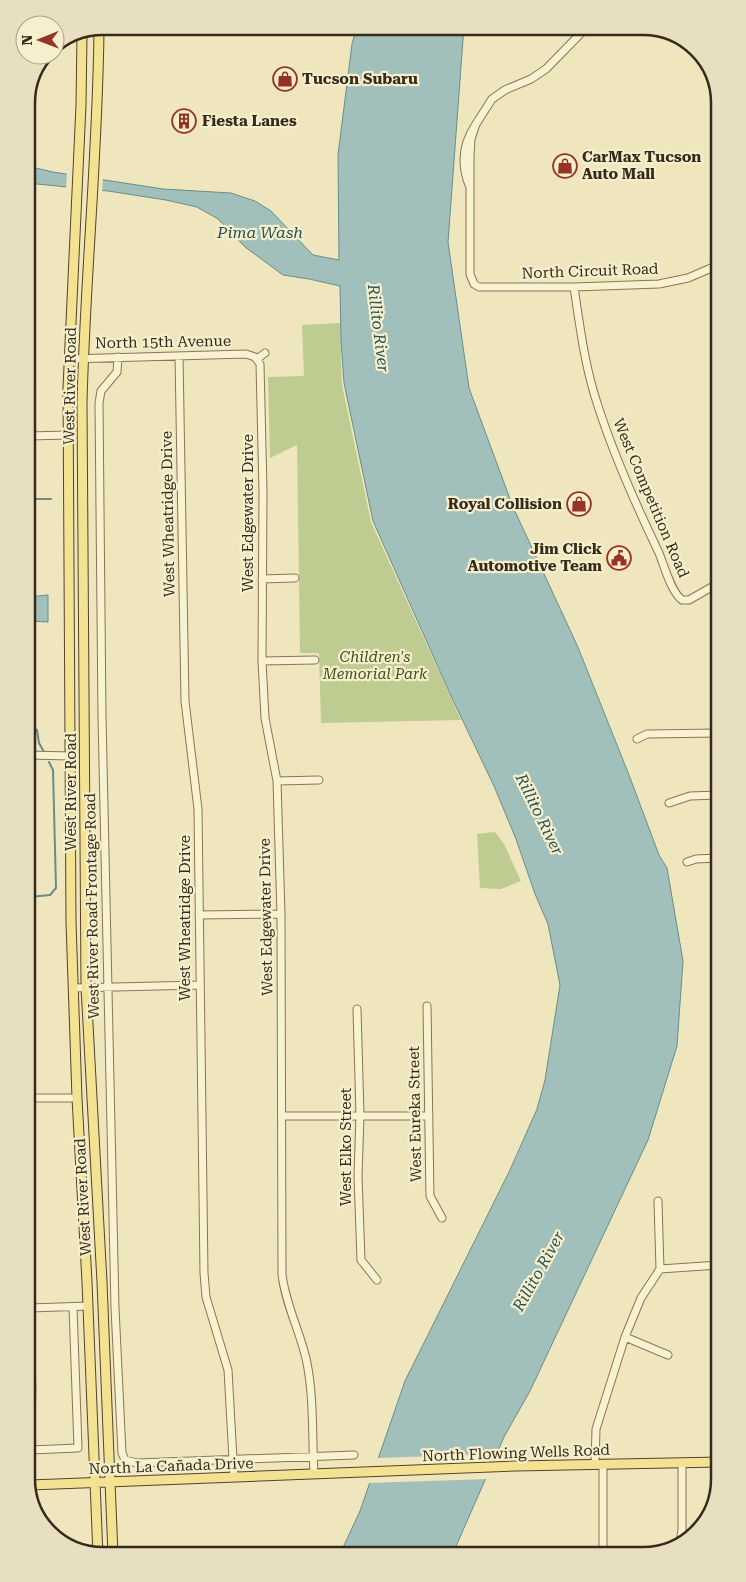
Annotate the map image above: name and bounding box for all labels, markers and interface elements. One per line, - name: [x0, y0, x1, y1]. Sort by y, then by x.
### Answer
- north arrow: [15, 15, 65, 65]
- text: N: [19, 34, 35, 46]
- shop icon: Tucson Subaru: [272, 66, 298, 92]
- place label: Tucson Subaru: [302, 70, 418, 88]
- building icon: Fiesta Lanes: [171, 108, 197, 134]
- place label: Fiesta Lanes: [202, 112, 297, 130]
- place label: CarMax Tucson Auto Mall: [582, 148, 701, 183]
- shop icon: CarMax Tucson Auto Mall: [552, 153, 578, 179]
- water label: Pima Wash: [216, 223, 303, 242]
- street label: North Circuit Road: [521, 260, 659, 282]
- water label: Rillito River: [364, 282, 393, 373]
- street label: West River Road: [60, 326, 80, 445]
- street label: North 15th Avenue: [95, 332, 231, 352]
- street label: West Competition Road: [609, 416, 693, 581]
- street label: West Wheatridge Drive: [158, 431, 178, 597]
- street label: West Edgewater Drive: [239, 434, 257, 592]
- shop icon: Royal Collision: [566, 491, 592, 517]
- place label: Royal Collision: [448, 495, 562, 513]
- place label: Jim Click Automotive Team: [468, 540, 603, 575]
- public building icon: Jim Click Automotive Team: [606, 545, 632, 571]
- park label: Children's Memorial Park: [322, 648, 428, 683]
- street label: West River Road: [62, 733, 80, 851]
- water label: Rillito River: [511, 769, 568, 858]
- street label: West River Road Frontage Road: [81, 792, 103, 1019]
- street label: West Wheatridge Drive: [176, 835, 194, 1001]
- street label: West Edgewater Drive: [256, 838, 276, 996]
- street label: West Eureka Street: [405, 1045, 425, 1182]
- street label: West Elko Street: [337, 1087, 355, 1206]
- street label: West River Road: [71, 1137, 95, 1256]
- water label: Rillito River: [508, 1228, 568, 1315]
- street label: North Flowing Wells Road: [422, 1441, 611, 1465]
- street label: North La Cañada Drive: [88, 1454, 254, 1478]

